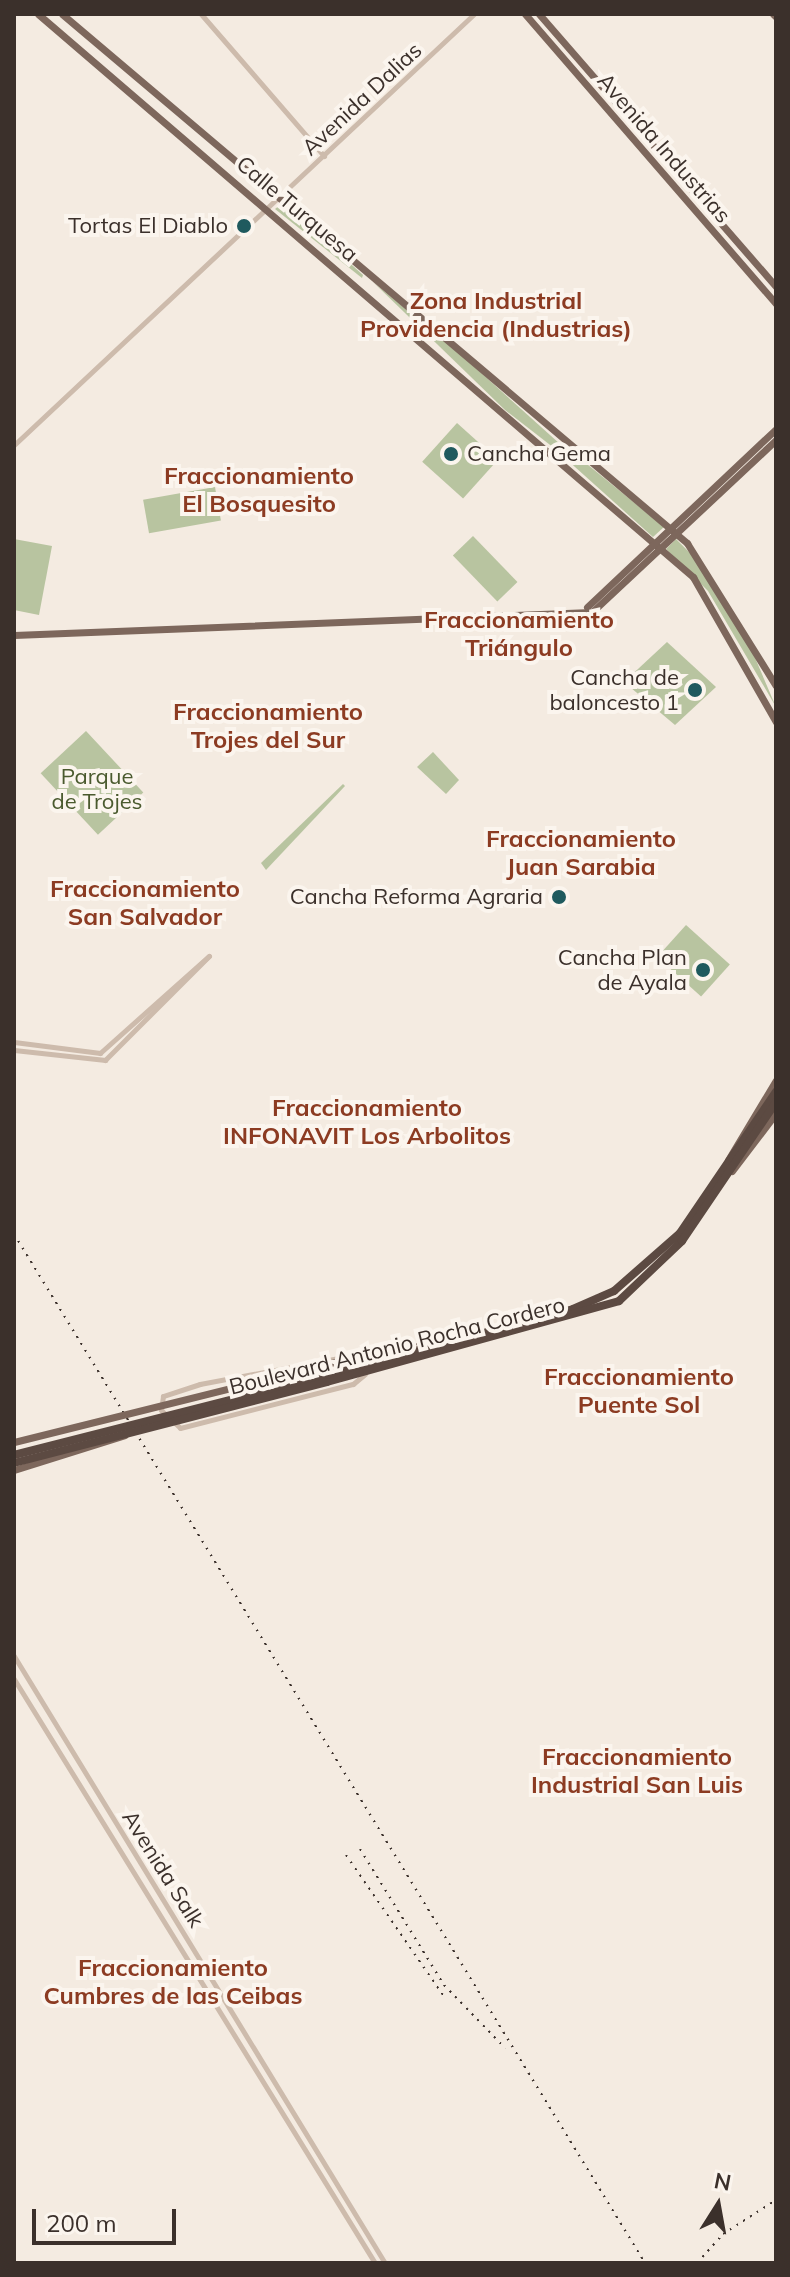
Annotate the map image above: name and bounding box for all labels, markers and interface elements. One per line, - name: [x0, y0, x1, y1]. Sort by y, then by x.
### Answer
- street label: Avenida Dalias: [297, 37, 427, 161]
- street label: Avenida Industrias: [592, 68, 736, 228]
- street label: Calle Turquesa: [231, 151, 363, 267]
- place label: Tortas El Diablo: [68, 213, 228, 239]
- marker: Tortas El Diablo: [235, 217, 253, 235]
- district label: Zona Industrial Providencia (Industrias): [360, 287, 632, 343]
- place label: Cancha Gema: [467, 441, 611, 467]
- marker: Cancha Gema: [442, 445, 460, 463]
- district label: Fraccionamiento El Bosquesito: [164, 462, 354, 518]
- district label: Fraccionamiento Triángulo: [424, 606, 614, 662]
- place label: Cancha de baloncesto 1: [549, 664, 679, 716]
- marker: Cancha de baloncesto 1: [686, 681, 704, 699]
- district label: Fraccionamiento Trojes del Sur: [173, 698, 363, 754]
- park label: Parque de Trojes: [51, 763, 143, 814]
- district label: Fraccionamiento Juan Sarabia: [486, 825, 676, 881]
- district label: Fraccionamiento San Salvador: [50, 875, 240, 931]
- place label: Cancha Reforma Agraria: [290, 884, 543, 910]
- marker: Cancha Reforma Agraria: [550, 888, 568, 906]
- place label: Cancha Plan de Ayala: [558, 944, 687, 996]
- marker: Cancha Plan de Ayala: [694, 961, 712, 979]
- district label: Fraccionamiento INFONAVIT Los Arbolitos: [223, 1094, 511, 1150]
- street label: Boulevard Antonio Rocha Cordero: [226, 1291, 568, 1401]
- district label: Fraccionamiento Puente Sol: [544, 1363, 734, 1419]
- district label: Fraccionamiento Industrial San Luis: [531, 1743, 743, 1799]
- street label: Avenida Salk: [117, 1806, 209, 1932]
- district label: Fraccionamiento Cumbres de las Ceibas: [43, 1954, 303, 2010]
- north arrow: [678, 2165, 758, 2245]
- text: N: [712, 2166, 733, 2197]
- scale bar: [36, 2193, 180, 2243]
- text: 200 m: [46, 2208, 117, 2238]

